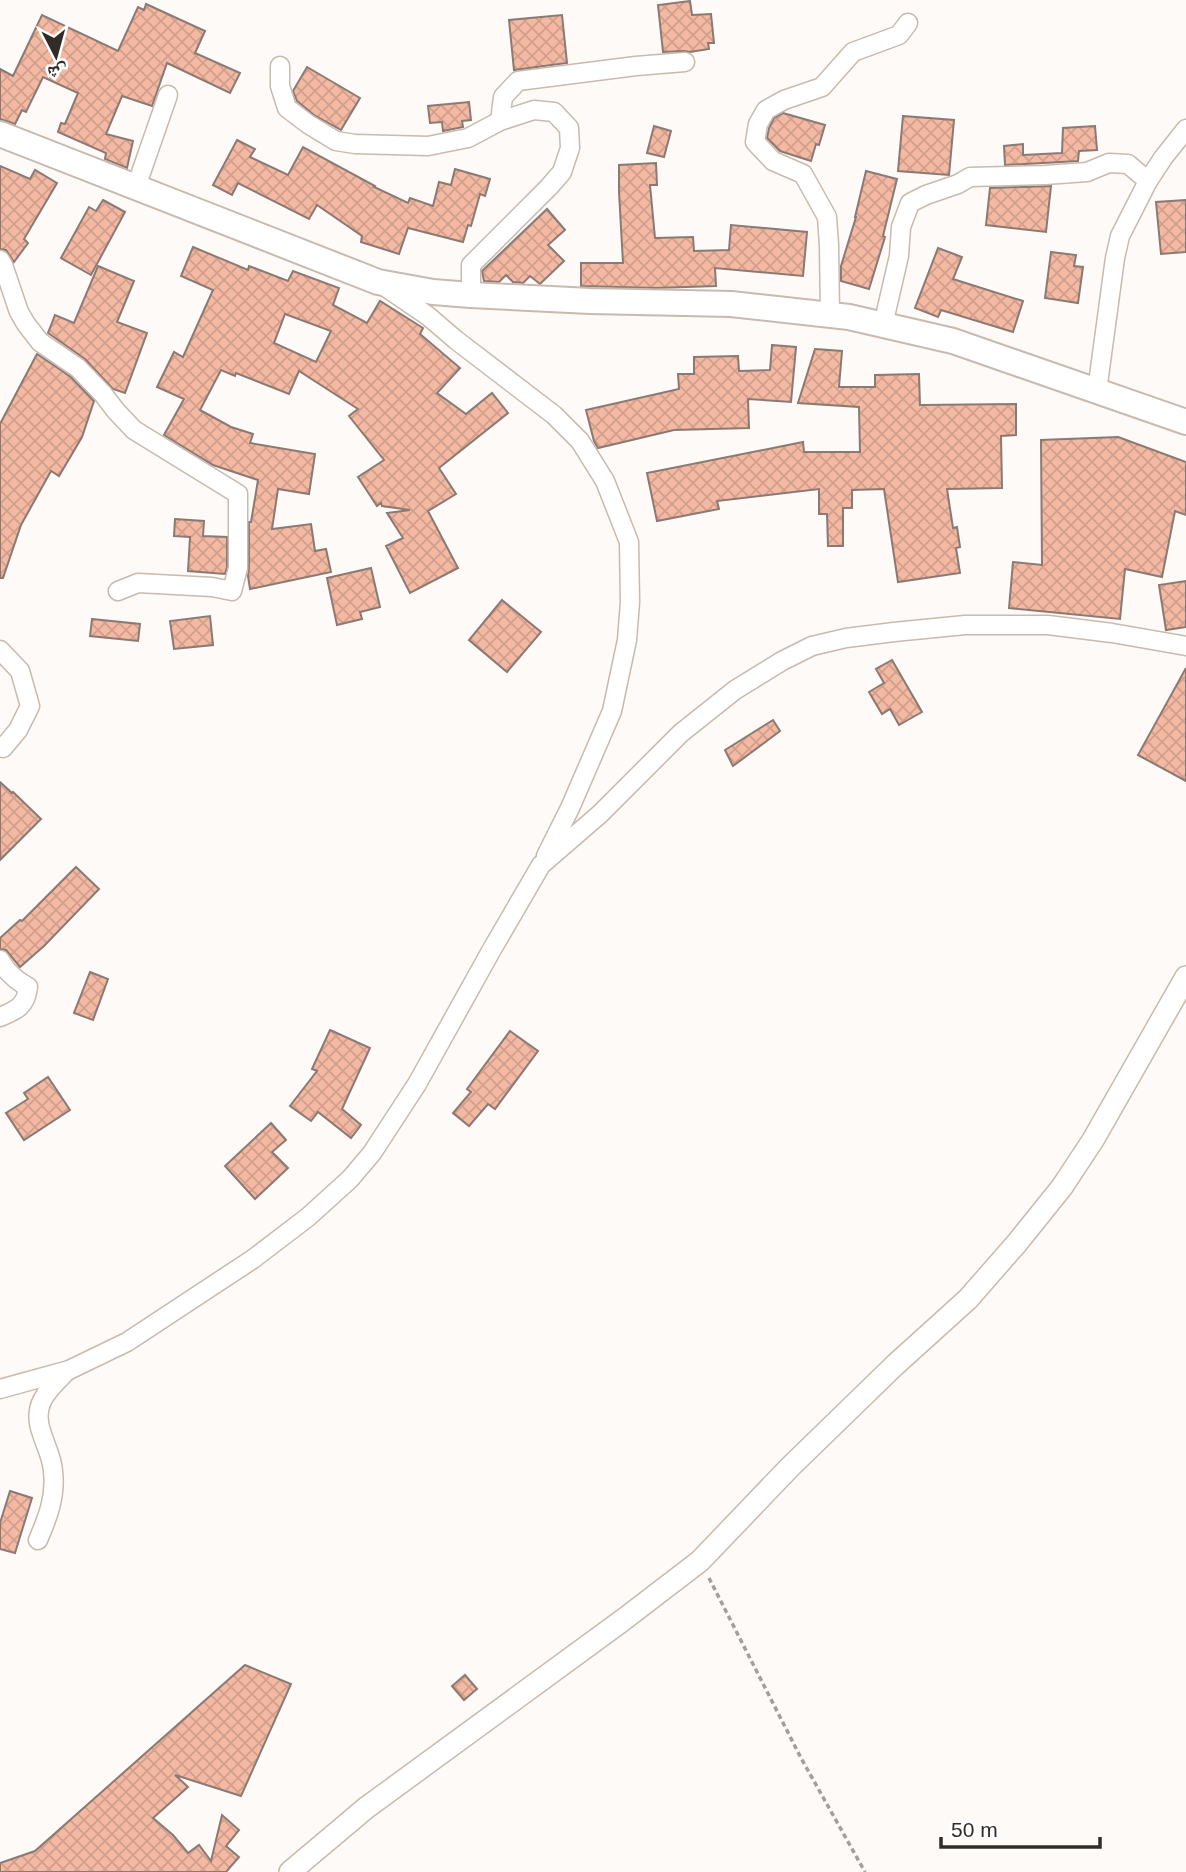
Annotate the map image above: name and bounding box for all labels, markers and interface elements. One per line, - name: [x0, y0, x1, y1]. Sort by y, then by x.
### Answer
- north arrow: [21, 21, 91, 91]
- text: ش: [46, 60, 69, 84]
- scale bar: [941, 1806, 1100, 1850]
- text: 50 m: [951, 1818, 998, 1841]

